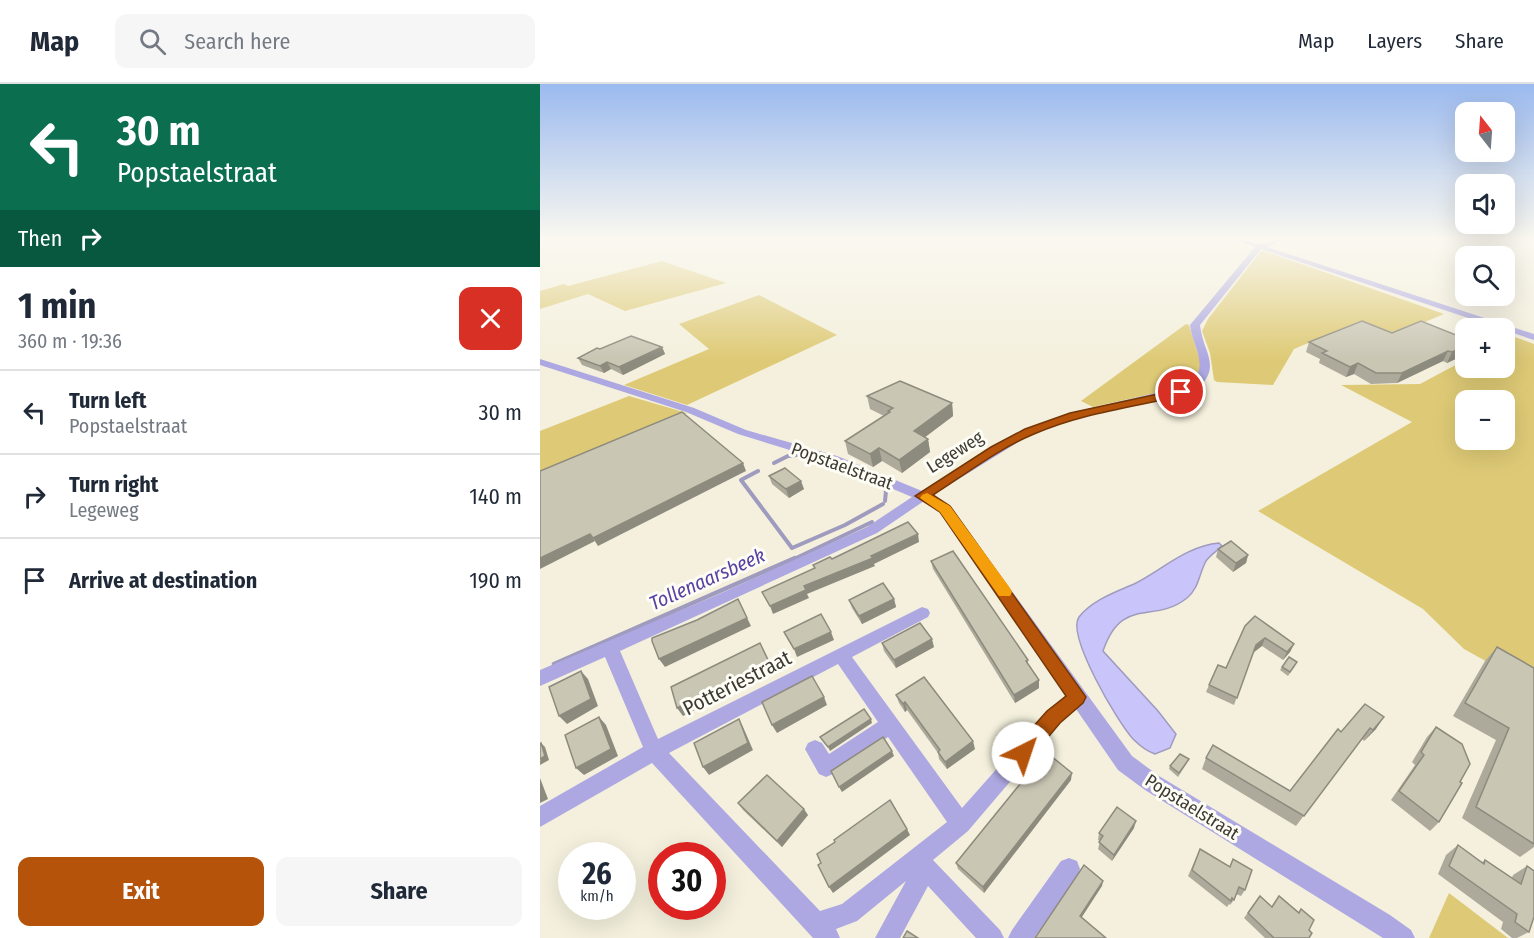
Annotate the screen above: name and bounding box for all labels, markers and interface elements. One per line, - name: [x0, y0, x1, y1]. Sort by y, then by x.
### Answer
- search box: [115, 14, 535, 68]
- text: Map: [30, 25, 79, 58]
- icon: search: [136, 25, 169, 58]
- text: Search here: [184, 28, 290, 55]
- text: Map: [1298, 28, 1334, 54]
- text: Layers: [1367, 28, 1422, 54]
- text: Share: [1455, 28, 1504, 54]
- north arrow: [1455, 102, 1515, 162]
- map controls: [1455, 102, 1515, 450]
- text: 30 m: [117, 106, 201, 156]
- icon: left: [18, 108, 96, 186]
- text: Popstaelstraat: [117, 157, 277, 189]
- button: sound: [1455, 174, 1515, 234]
- icon: right: [74, 222, 107, 255]
- text: Then: [18, 225, 62, 252]
- button: search: [1455, 246, 1515, 306]
- text: 1 min: [18, 284, 96, 328]
- button: close: [459, 287, 522, 350]
- button: +: [1455, 318, 1515, 378]
- text: 360 m · 19:36: [18, 329, 122, 353]
- pin: [1155, 366, 1206, 417]
- icon: arrive: [1164, 375, 1197, 408]
- text: Turn left: [69, 387, 147, 414]
- button: −: [1455, 390, 1515, 450]
- icon: left: [18, 396, 51, 429]
- text: 30 m: [479, 399, 522, 426]
- text: Popstaelstraat: [69, 414, 187, 438]
- street label: Legeweg: [923, 426, 988, 478]
- street label: Popstaelstraat: [788, 437, 896, 495]
- text: Turn right: [69, 471, 158, 498]
- icon: right: [18, 480, 51, 513]
- text: 140 m: [469, 483, 522, 510]
- text: Legeweg: [69, 498, 139, 522]
- water label: Tollenaarsbeek: [645, 543, 769, 615]
- icon: arrive: [18, 564, 51, 597]
- text: Arrive at destination: [69, 567, 257, 594]
- text: 190 m: [469, 567, 522, 594]
- street label: Potteriestraat: [679, 645, 796, 721]
- position arrow: [991, 721, 1055, 785]
- street label: Popstaelstraat: [1141, 769, 1243, 845]
- speed limit sign: 30: [648, 842, 726, 920]
- text: 26: [582, 856, 612, 892]
- button: Exit: [18, 857, 264, 926]
- button: Share: [276, 857, 522, 926]
- text: km/h: [580, 887, 614, 905]

